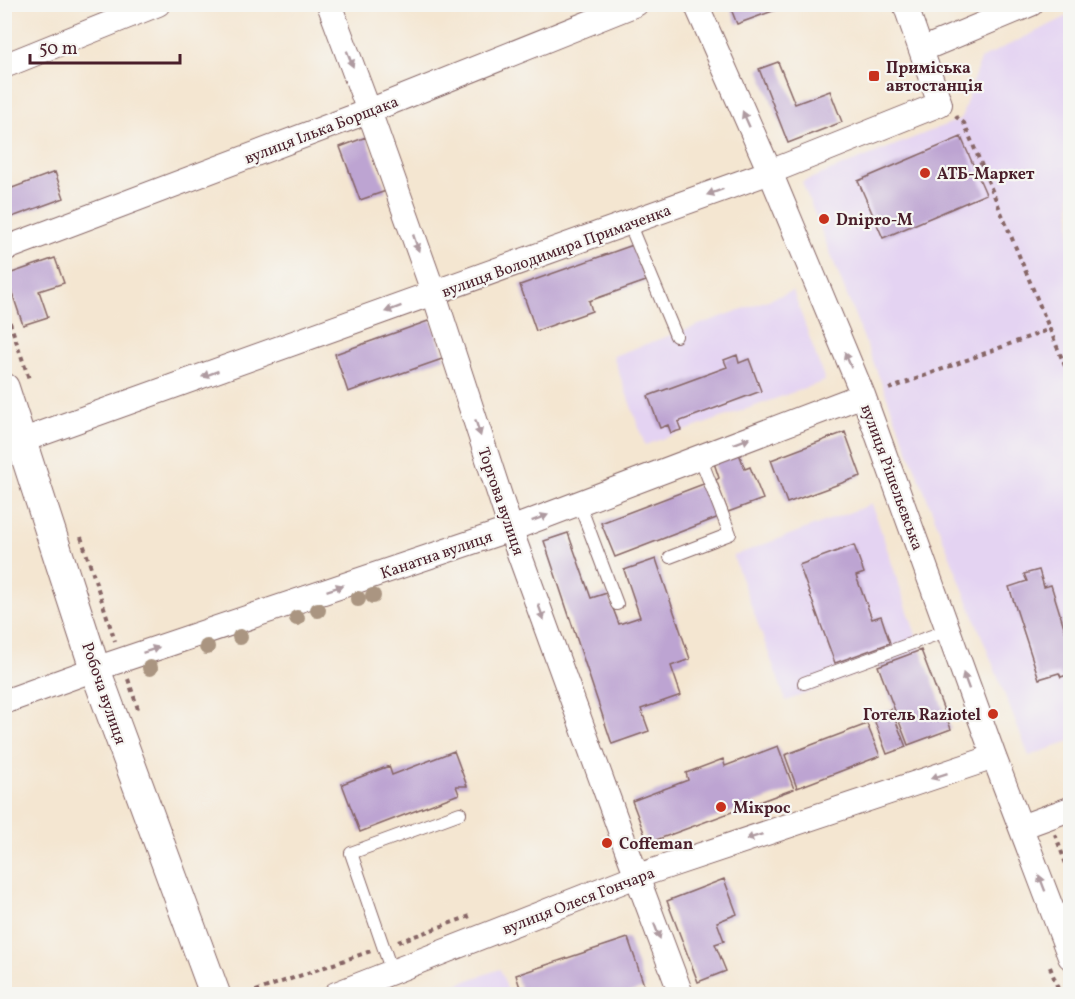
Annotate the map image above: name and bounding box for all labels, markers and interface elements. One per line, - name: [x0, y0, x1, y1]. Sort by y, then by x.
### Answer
- scale bar: [30, 27, 180, 65]
- text: 50 m: [39, 37, 78, 62]
- one-way arrow: [346, 50, 355, 68]
- place label: Приміська автостанцiя: [886, 58, 983, 98]
- marker: Приміська автостанцiя: [867, 69, 881, 83]
- street label: вулиця Ілька Борщака: [242, 91, 402, 170]
- one-way arrow: [741, 109, 751, 127]
- place label: АТБ-Маркет: [937, 164, 1035, 186]
- marker: АТБ-Маркет: [918, 166, 932, 180]
- one-way arrow: [706, 188, 724, 197]
- street label: вулиця Володимира Примаченка: [439, 200, 674, 304]
- place label: Dnipro-M: [836, 210, 913, 232]
- marker: Dnipro-M: [817, 212, 831, 226]
- one-way arrow: [411, 234, 421, 252]
- one-way arrow: [384, 304, 402, 314]
- one-way arrow: [843, 351, 852, 369]
- one-way arrow: [201, 370, 219, 380]
- street label: вулиця Рішельєвська: [854, 402, 928, 554]
- one-way arrow: [473, 419, 483, 437]
- one-way arrow: [733, 436, 751, 445]
- street label: Торгова вулиця: [471, 445, 529, 559]
- one-way arrow: [531, 512, 549, 522]
- street label: Канатна вулиця: [378, 526, 496, 585]
- one-way arrow: [327, 583, 345, 592]
- one-way arrow: [536, 603, 546, 621]
- street label: Робоча вулиця: [75, 640, 131, 748]
- one-way arrow: [142, 645, 160, 655]
- one-way arrow: [961, 672, 971, 690]
- place label: Готель Raziotel: [863, 705, 982, 727]
- marker: Готель Raziotel: [986, 707, 1000, 721]
- one-way arrow: [930, 771, 948, 781]
- place label: Мікрос: [733, 798, 791, 820]
- marker: Мікрос: [714, 800, 728, 814]
- one-way arrow: [744, 833, 762, 842]
- place label: Coffeman: [619, 834, 694, 856]
- marker: Coffeman: [600, 836, 614, 850]
- street label: вулиця Олеся Гончара: [499, 863, 658, 941]
- one-way arrow: [1037, 874, 1046, 892]
- one-way arrow: [653, 922, 662, 940]

